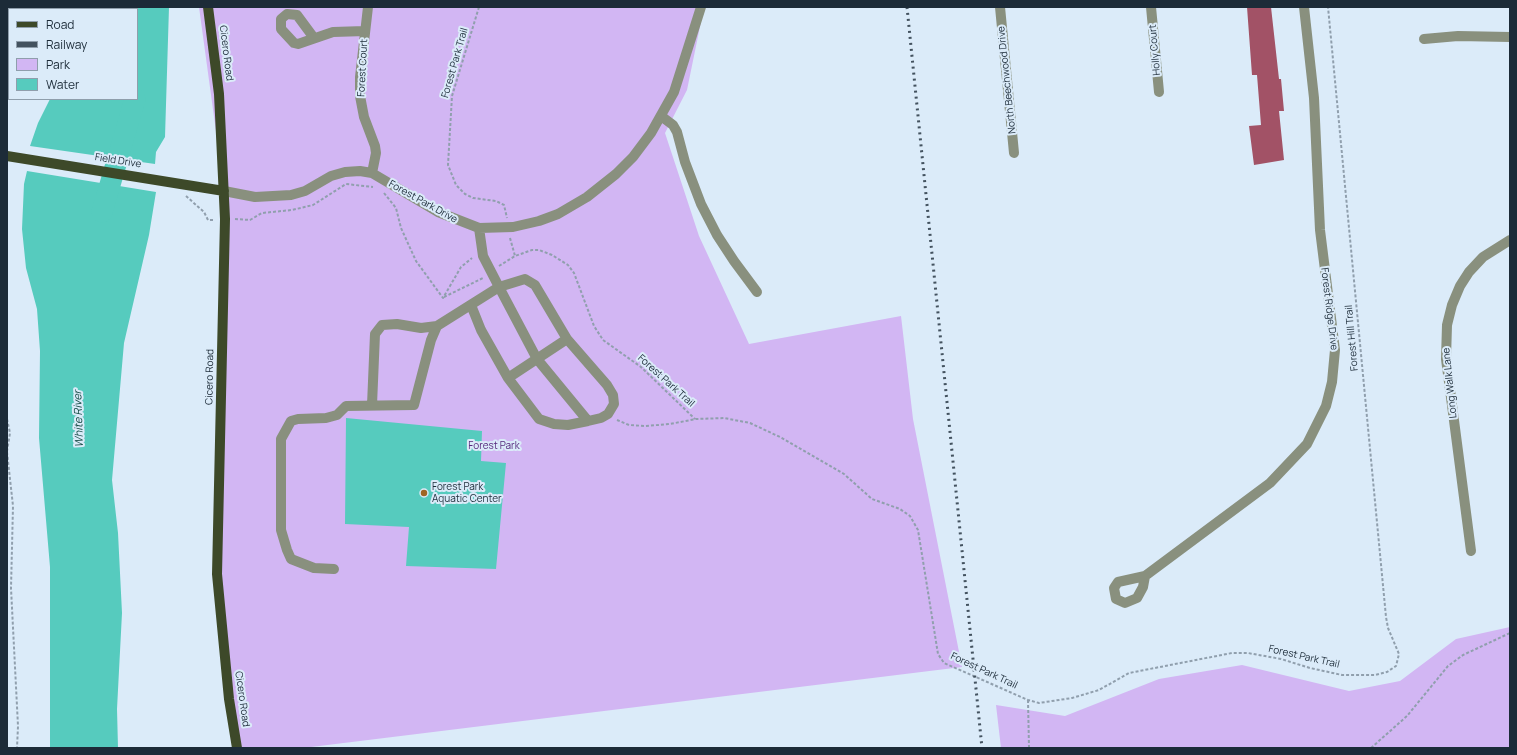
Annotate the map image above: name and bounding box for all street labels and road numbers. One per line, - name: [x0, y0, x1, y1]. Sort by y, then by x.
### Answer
- street label: Holly Court: [1147, 24, 1163, 76]
- street label: Cicero Road: [217, 25, 235, 81]
- street label: North Beechwood Drive: [995, 26, 1019, 134]
- street label: Forest Park Trail: [439, 27, 471, 99]
- street label: Forest Court: [355, 39, 371, 97]
- street label: Field Drive: [94, 151, 142, 171]
- street label: Forest Park Drive: [387, 178, 459, 226]
- street label: Forest Ridge Drive: [1318, 267, 1340, 351]
- street label: Forest Hill Trail: [1343, 304, 1361, 372]
- street label: Long Walk Lane: [1440, 347, 1460, 419]
- street label: Cicero Road: [204, 349, 216, 405]
- street label: Forest Park Trail: [635, 352, 697, 410]
- street label: Forest Park Trail: [1267, 643, 1341, 671]
- street label: Forest Park Trail: [949, 650, 1019, 692]
- street label: Cicero Road: [232, 671, 252, 727]

